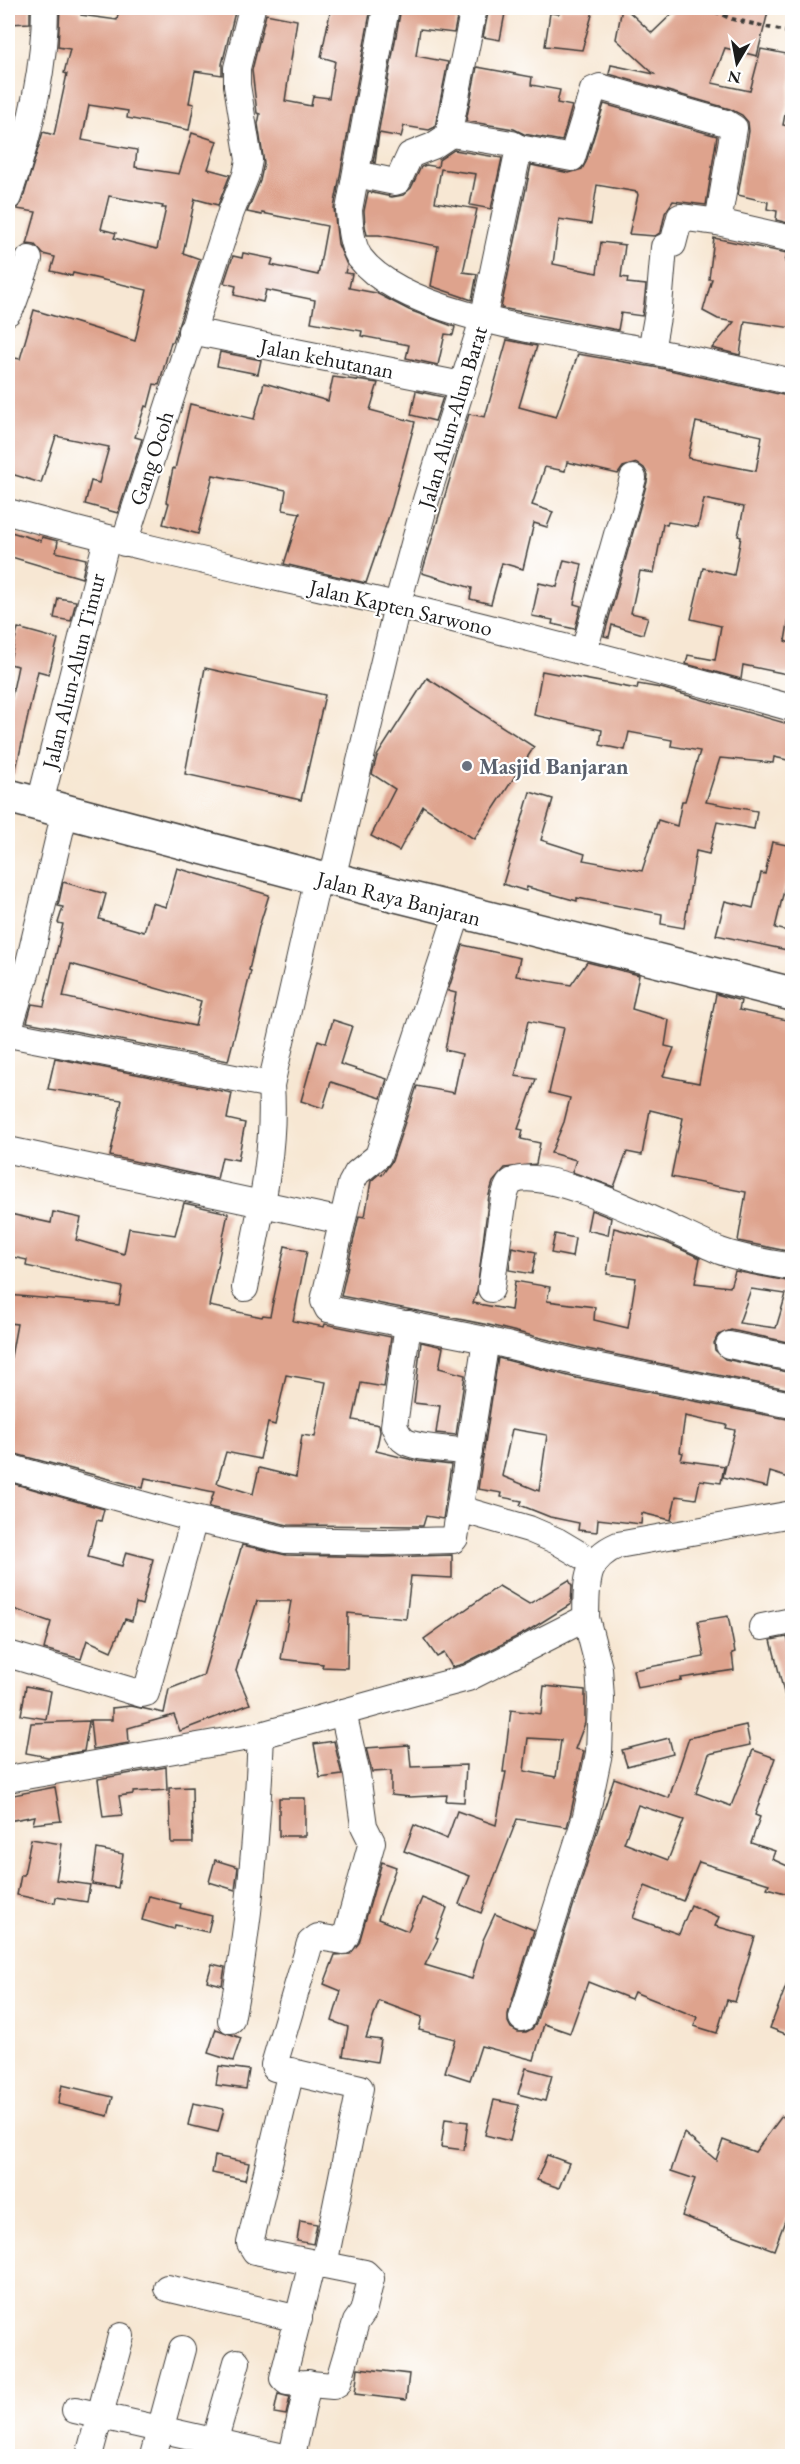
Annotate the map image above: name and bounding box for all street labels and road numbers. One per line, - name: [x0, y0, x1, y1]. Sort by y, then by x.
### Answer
- street label: Jalan Alun-Alun Barat: [410, 322, 494, 514]
- street label: Jalan kehutanan: [255, 331, 397, 386]
- street label: Gang Ocoh: [123, 407, 180, 509]
- street label: Jalan Alun-Alun Timur: [35, 570, 112, 774]
- street label: Jalan Kapten Sarwono: [304, 572, 495, 643]
- street label: Jalan Raya Banjaran: [312, 864, 484, 933]

